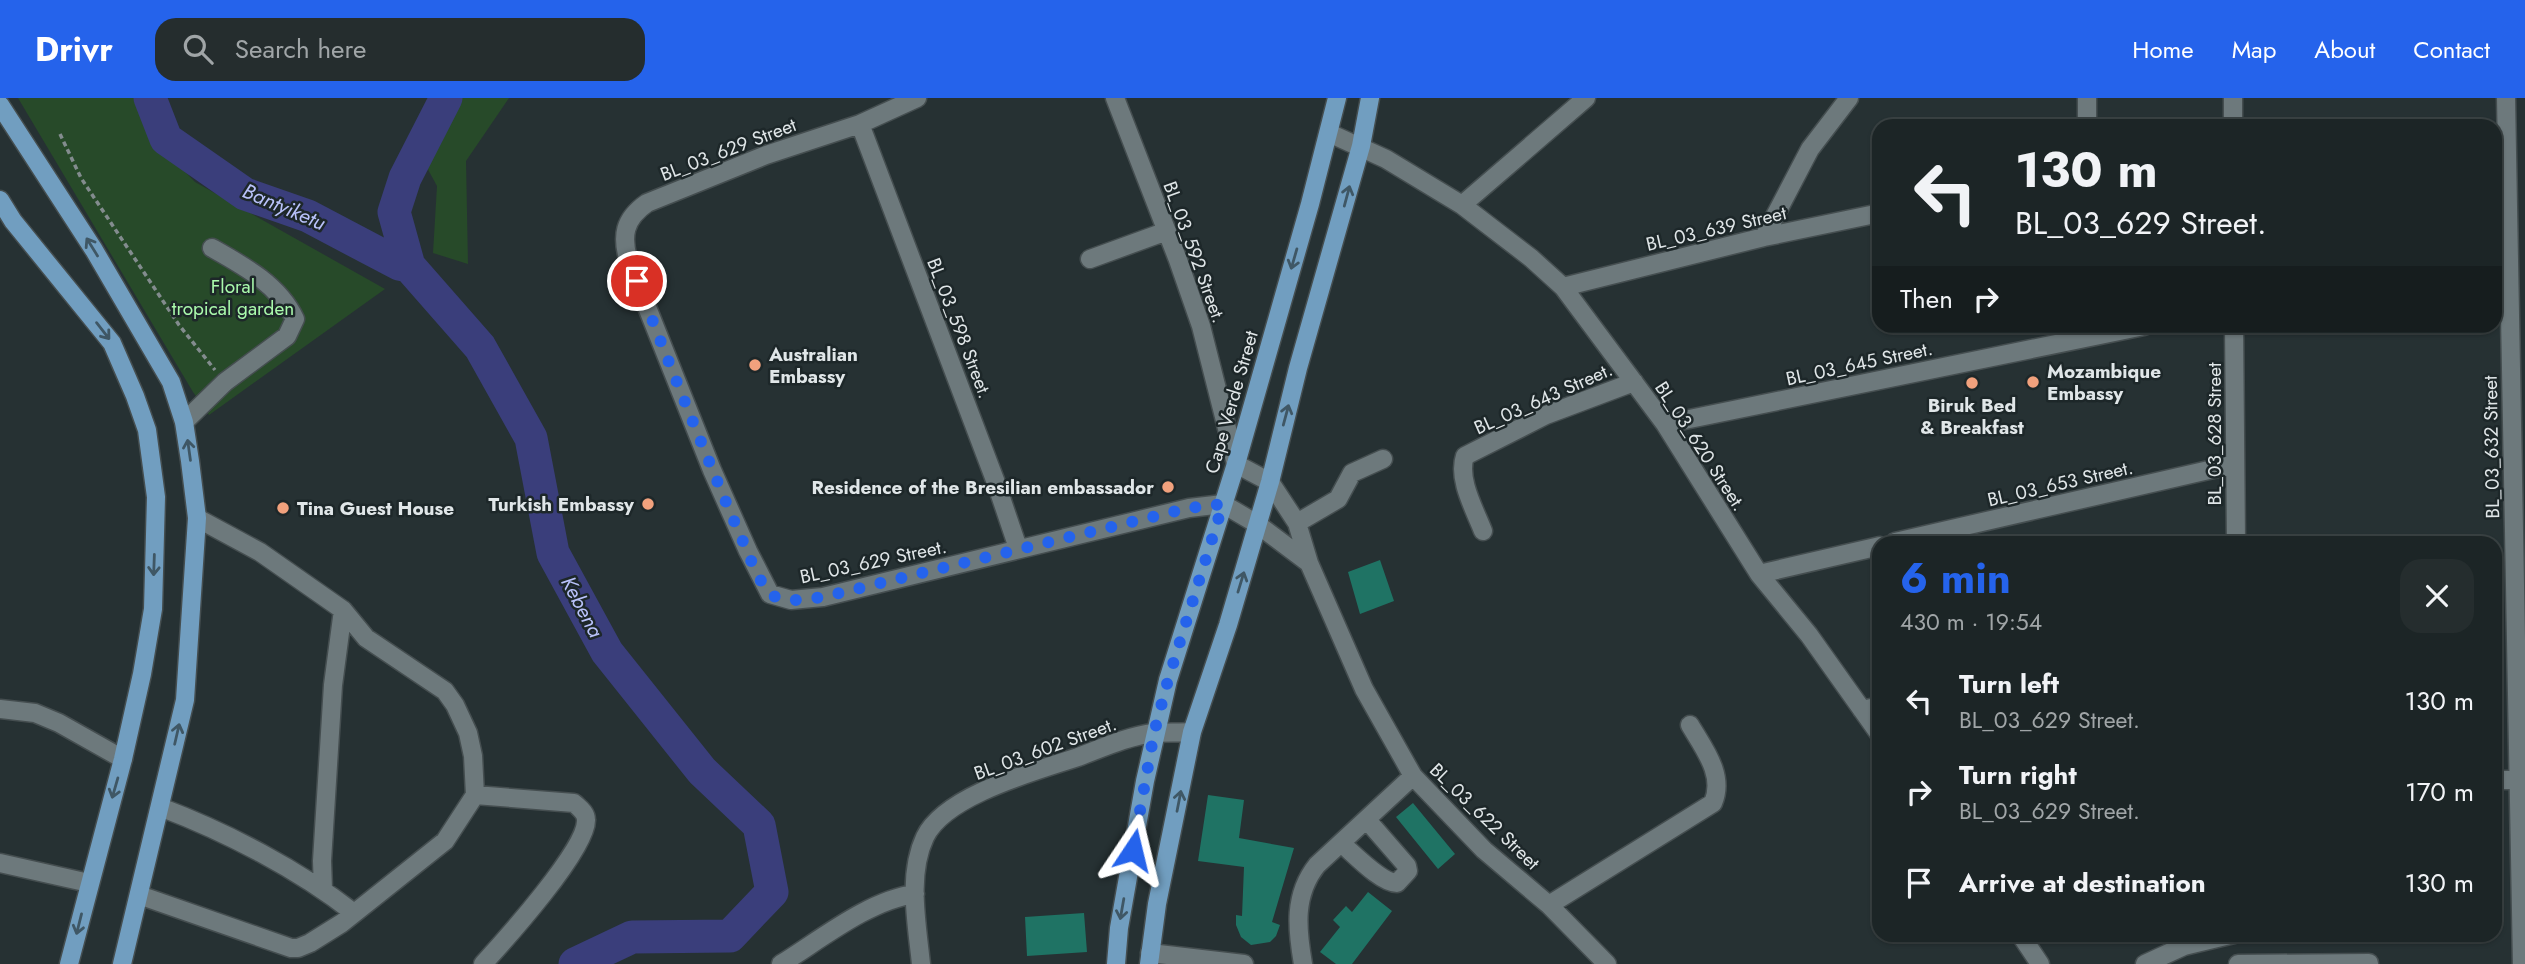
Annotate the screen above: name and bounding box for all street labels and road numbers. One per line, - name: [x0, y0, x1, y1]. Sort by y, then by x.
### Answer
- street label: BL_03_629 Street: [656, 111, 800, 188]
- street label: BL_03_592 Street.: [1156, 177, 1233, 327]
- street label: BL_03_639 Street: [1643, 199, 1789, 258]
- street label: BL_03_598 Street.: [920, 254, 999, 402]
- street label: Cape Verde Street: [1198, 327, 1265, 477]
- street label: BL_03_645 Street.: [1783, 335, 1935, 392]
- street label: BL_03_643 Street.: [1470, 356, 1617, 441]
- street label: BL_03_628 Street: [2201, 362, 2228, 506]
- street label: BL_03_632 Street: [2477, 375, 2506, 519]
- street label: BL_03_620 Street.: [1648, 376, 1753, 516]
- street label: BL_03_653 Street.: [1985, 454, 2136, 513]
- street label: BL_03_629 Street.: [797, 533, 949, 590]
- street label: BL_03_602 Street.: [970, 710, 1120, 787]
- street label: BL_03_622 Street: [1424, 757, 1546, 876]

